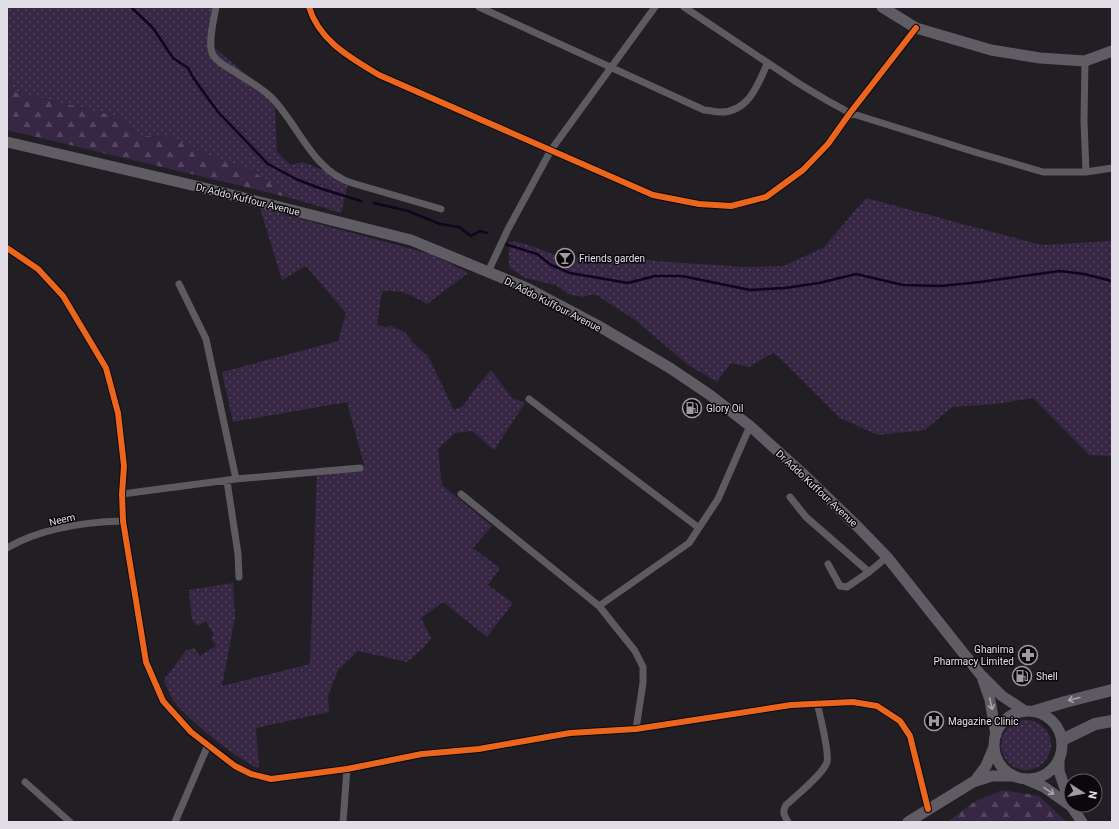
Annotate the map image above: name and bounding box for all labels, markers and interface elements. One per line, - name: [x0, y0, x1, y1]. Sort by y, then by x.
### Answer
- street label: Dr Addo Kuffour Avenue: [195, 181, 301, 218]
- bar icon: Friends garden: [554, 247, 576, 269]
- place label: Friends garden: [579, 253, 645, 264]
- street label: Dr Addo Kuffour Avenue: [503, 275, 603, 334]
- fuel station icon: Glory Oil: [681, 397, 703, 419]
- place label: Glory Oil: [706, 403, 743, 414]
- street label: Dr Addo Kuffour Avenue: [774, 448, 859, 529]
- street label: Neem: [48, 511, 76, 528]
- place label: Ghanima Pharmacy Limited: [933, 644, 1014, 667]
- pharmacy icon: Ghanima Pharmacy Limited: [1017, 644, 1039, 666]
- fuel station icon: Shell: [1011, 665, 1033, 687]
- place label: Shell: [1036, 671, 1058, 682]
- one-way arrow: [1068, 696, 1081, 704]
- one-way arrow: [987, 697, 995, 710]
- hospital icon: Magazine Clinic: [923, 710, 945, 732]
- place label: Magazine Clinic: [948, 716, 1018, 727]
- north arrow: [1063, 773, 1103, 813]
- one-way arrow: [1043, 787, 1054, 795]
- text: N: [1085, 790, 1099, 800]

